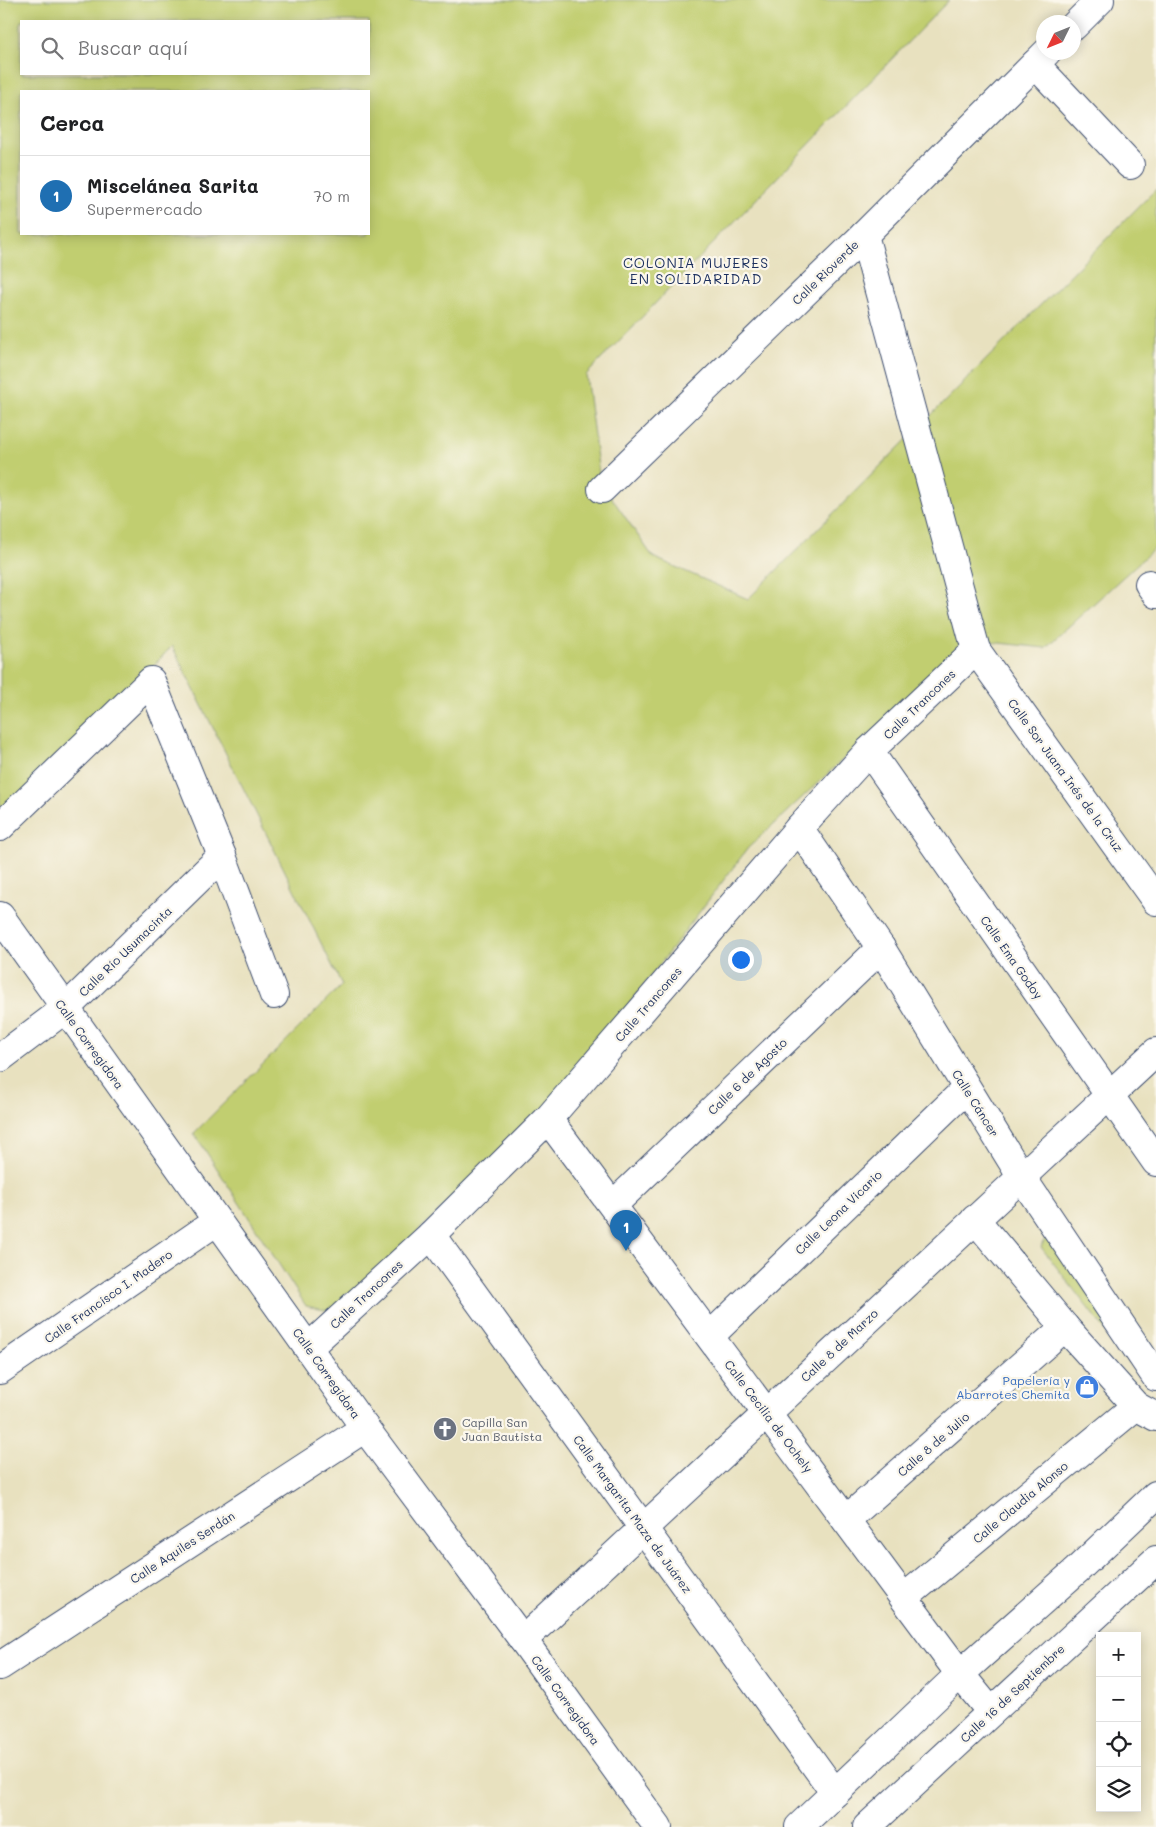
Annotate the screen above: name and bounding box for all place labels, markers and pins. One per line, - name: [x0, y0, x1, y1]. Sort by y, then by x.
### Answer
- pin: 1: [610, 1210, 642, 1251]
- place label: Papelería y Abarrotes Chemita: [956, 1372, 1070, 1402]
- shop icon: Papelería y Abarrotes Chemita: [1074, 1374, 1100, 1400]
- place label: Capilla San Juan Bautista: [462, 1414, 542, 1444]
- church icon: Capilla San Juan Bautista: [432, 1416, 458, 1442]

